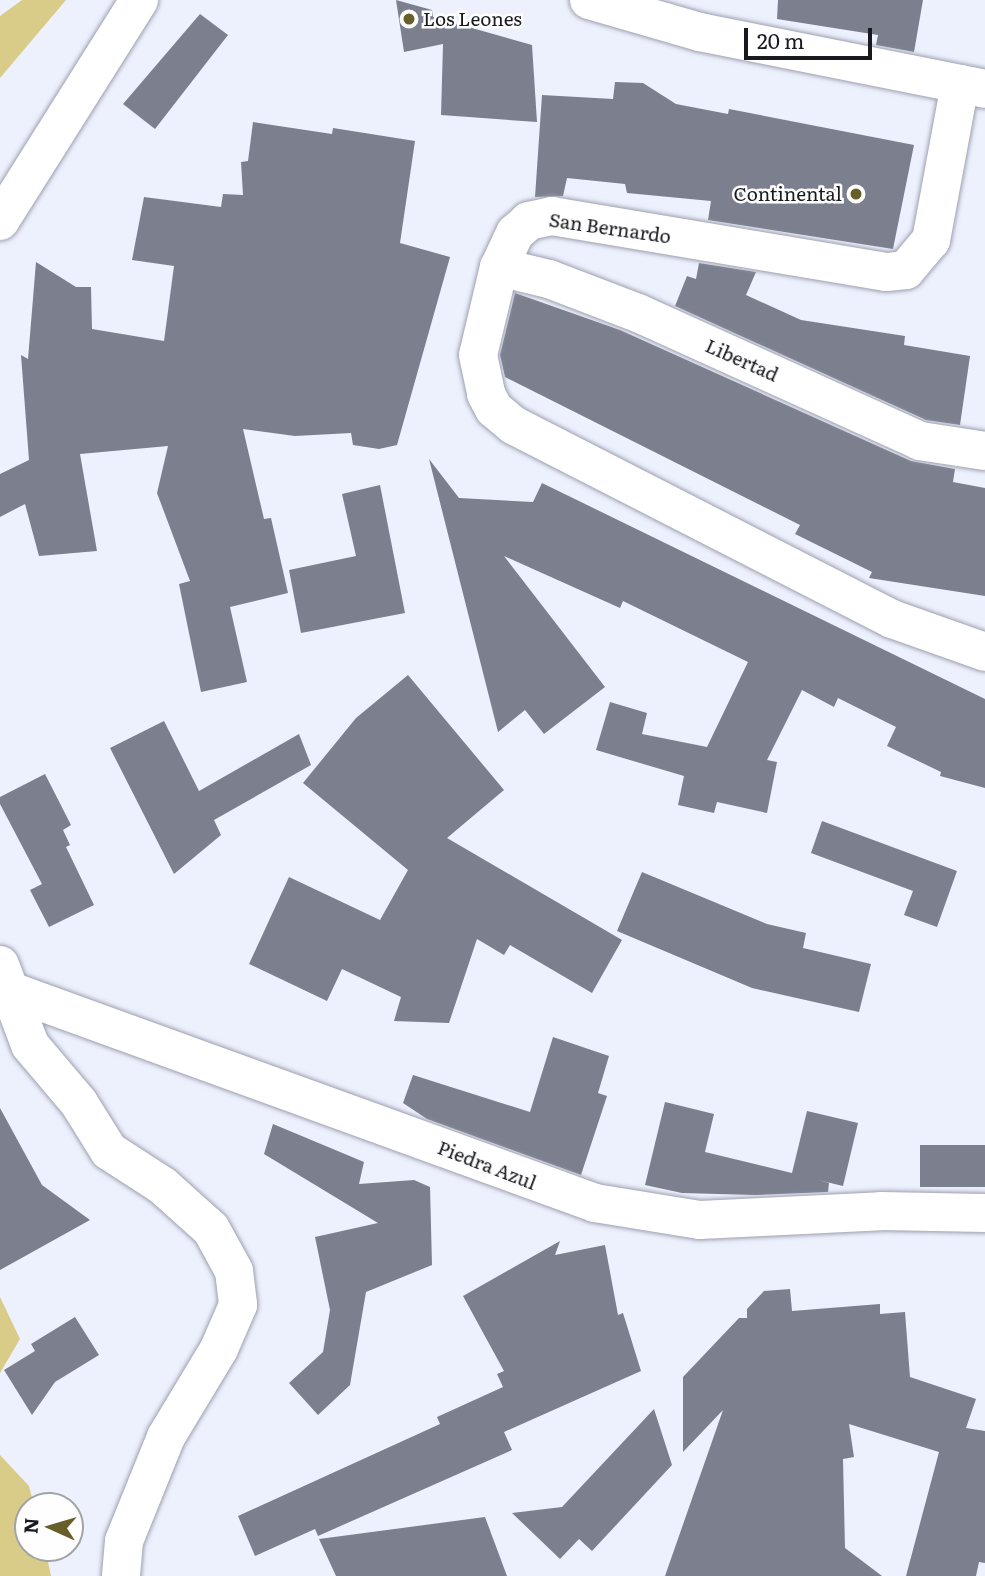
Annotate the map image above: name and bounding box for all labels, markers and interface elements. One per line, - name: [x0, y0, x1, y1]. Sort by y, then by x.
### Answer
- place label: Los Leones: [423, 8, 522, 30]
- marker: Los Leones: [401, 11, 417, 27]
- scale bar: [747, 14, 875, 58]
- text: 20 m: [757, 24, 804, 55]
- place label: Continental: [734, 183, 842, 205]
- marker: Continental: [848, 186, 864, 202]
- street label: San Bernardo: [548, 208, 672, 248]
- street label: Libertad: [702, 334, 782, 386]
- street label: Piedra Azul: [434, 1136, 540, 1194]
- north arrow: [14, 1492, 84, 1562]
- text: N: [16, 1517, 45, 1535]

